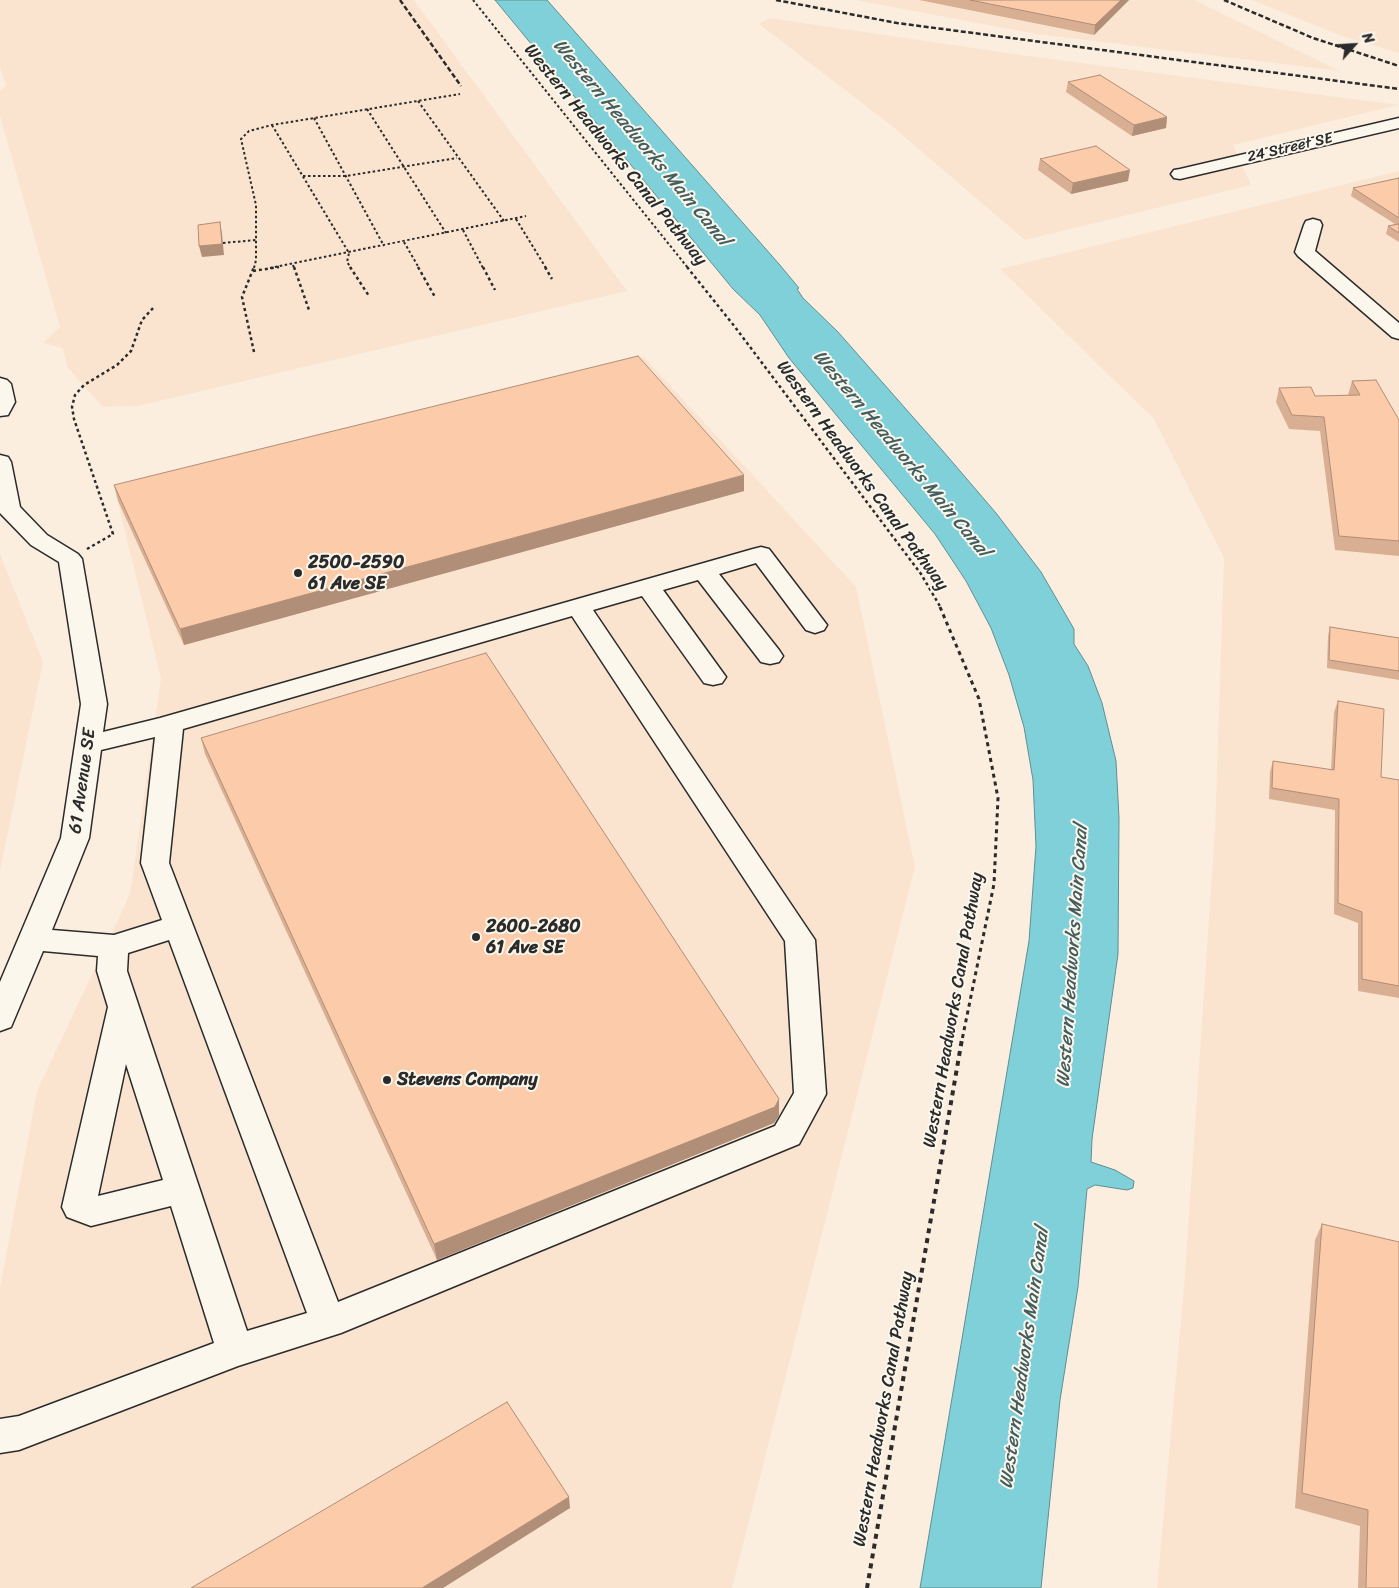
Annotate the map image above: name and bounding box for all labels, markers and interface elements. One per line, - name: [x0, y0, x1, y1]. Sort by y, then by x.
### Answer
- north arrow: [1329, 20, 1379, 70]
- text: N: [1355, 28, 1381, 48]
- water label: Western Headworks Main Canal: [548, 35, 734, 251]
- street label: Western Headworks Canal Pathway: [519, 40, 711, 270]
- street label: 24 Street SE: [1246, 129, 1334, 167]
- water label: Western Headworks Main Canal: [808, 346, 994, 562]
- street label: Western Headworks Canal Pathway: [771, 357, 953, 595]
- place label: 2500-2590 61 Ave SE: [308, 552, 404, 594]
- marker: 2500-2590 61 Ave SE: [292, 567, 304, 579]
- street label: 61 Avenue SE: [65, 727, 101, 835]
- water label: Western Headworks Main Canal: [1052, 824, 1094, 1088]
- street label: Western Headworks Canal Pathway: [919, 871, 989, 1149]
- place label: 2600-2680 61 Ave SE: [486, 916, 581, 959]
- marker: 2600-2680 61 Ave SE: [470, 931, 482, 943]
- place label: Stevens Company: [397, 1069, 538, 1091]
- marker: Stevens Company: [381, 1074, 393, 1086]
- water label: Western Headworks Main Canal: [995, 1226, 1055, 1490]
- street label: Western Headworks Canal Pathway: [849, 1270, 919, 1548]

